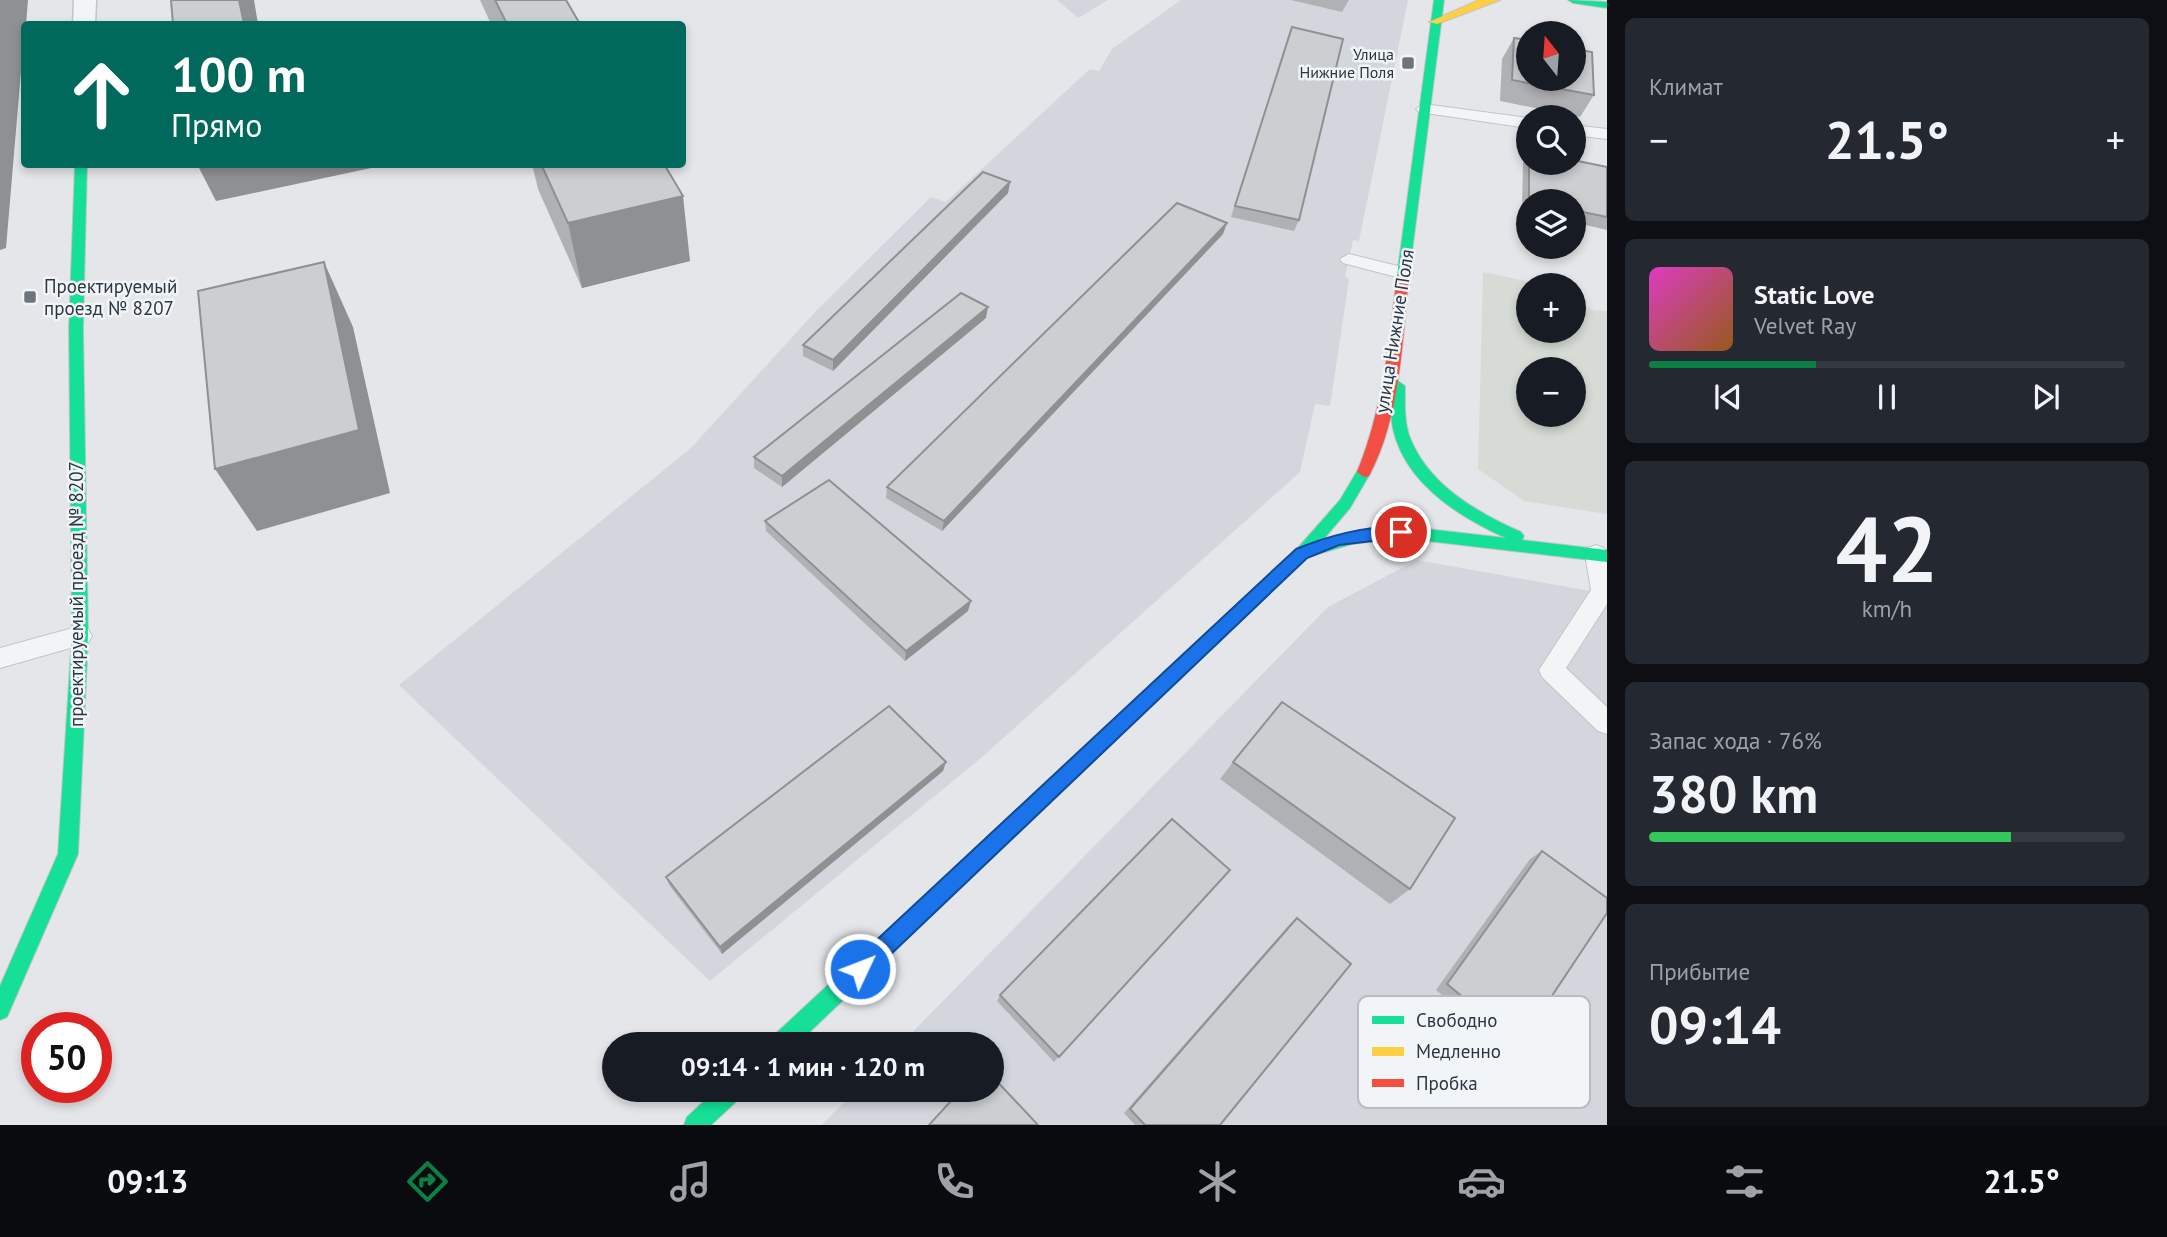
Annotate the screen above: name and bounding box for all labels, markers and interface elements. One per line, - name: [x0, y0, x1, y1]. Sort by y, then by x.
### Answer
- north arrow: [1516, 21, 1586, 91]
- map controls: [1516, 21, 1586, 427]
- text: 100 m: [171, 42, 306, 106]
- place label: Улица Нижние Поля: [1300, 44, 1394, 82]
- icon: ahead: [56, 49, 147, 140]
- marker: Улица Нижние Поля: [1400, 55, 1416, 71]
- text: Климат: [1649, 72, 1723, 101]
- text: Прямо: [171, 104, 262, 146]
- button: search: [1516, 105, 1586, 175]
- text: 21.5°: [1825, 106, 1949, 173]
- text: −: [1649, 115, 1668, 164]
- text: +: [2106, 115, 2125, 164]
- button: layers: [1516, 189, 1586, 259]
- street label: улица Нижние Поля: [1369, 247, 1419, 415]
- button: +: [1516, 273, 1586, 343]
- place label: Проектируемый проезд № 8207: [44, 274, 177, 320]
- text: Static Love: [1754, 278, 1875, 311]
- marker: Проектируемый проезд № 8207: [22, 289, 38, 305]
- text: Velvet Ray: [1754, 311, 1856, 340]
- button: −: [1516, 357, 1586, 427]
- icon: previous: [1709, 378, 1747, 416]
- icon: pause: [1868, 378, 1906, 416]
- icon: next: [2027, 378, 2065, 416]
- street label: проектируемый проезд № 8207: [64, 461, 88, 727]
- text: 42: [1835, 489, 1939, 607]
- pin: [1371, 502, 1431, 562]
- icon: arrive: [1382, 513, 1420, 551]
- text: km/h: [1862, 594, 1912, 623]
- text: Запас хода · 76%: [1649, 726, 1822, 755]
- text: 380 km: [1649, 760, 1818, 827]
- position arrow: [823, 932, 897, 1006]
- text: Прибытие: [1649, 957, 1750, 986]
- text: 09:14: [1649, 991, 1781, 1058]
- legend: [1358, 996, 1590, 1108]
- text: Свободно: [1416, 1008, 1498, 1032]
- speed limit sign: 50: [21, 1012, 112, 1103]
- text: Медленно: [1416, 1039, 1501, 1063]
- text: 09:14 · 1 мин · 120 m: [681, 1050, 925, 1083]
- text: Пробка: [1416, 1071, 1478, 1095]
- icon: directions: [403, 1157, 452, 1206]
- icon: music: [666, 1157, 715, 1206]
- icon: phone: [930, 1157, 979, 1206]
- icon: climate: [1193, 1157, 1242, 1206]
- icon: car: [1457, 1157, 1506, 1206]
- icon: filters: [1720, 1157, 1769, 1206]
- text: 09:13: [107, 1160, 188, 1202]
- text: 21.5°: [1983, 1160, 2060, 1202]

